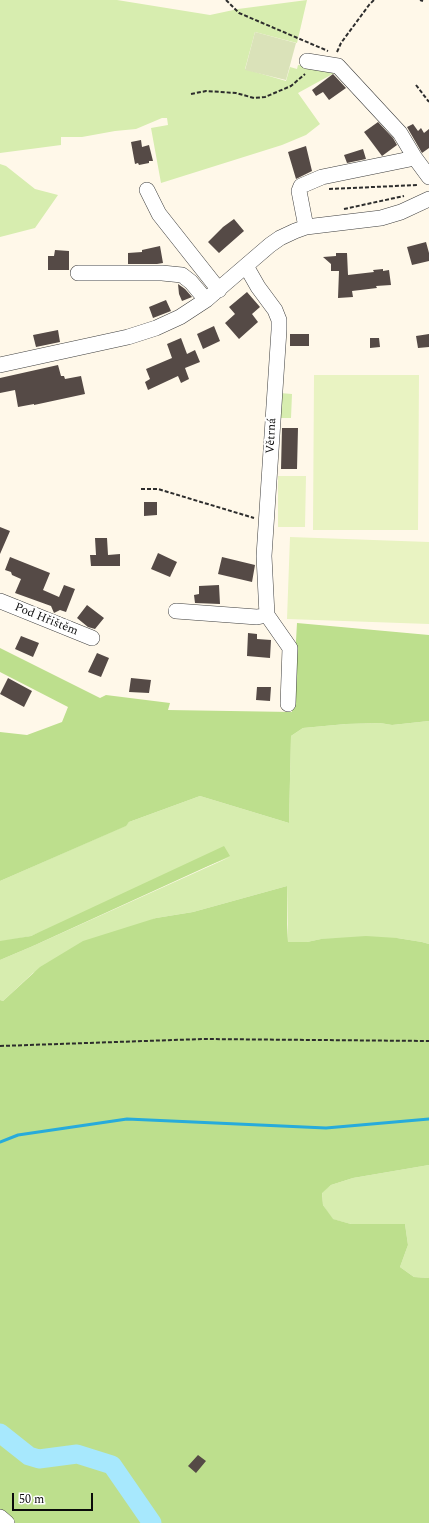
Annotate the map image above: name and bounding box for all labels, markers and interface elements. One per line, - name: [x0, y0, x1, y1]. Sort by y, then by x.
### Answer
- street label: Větrná: [264, 418, 280, 454]
- street label: Pod Hřištěm: [12, 601, 80, 639]
- scale bar: [14, 1485, 95, 1511]
- text: 50 m: [19, 1490, 44, 1509]

